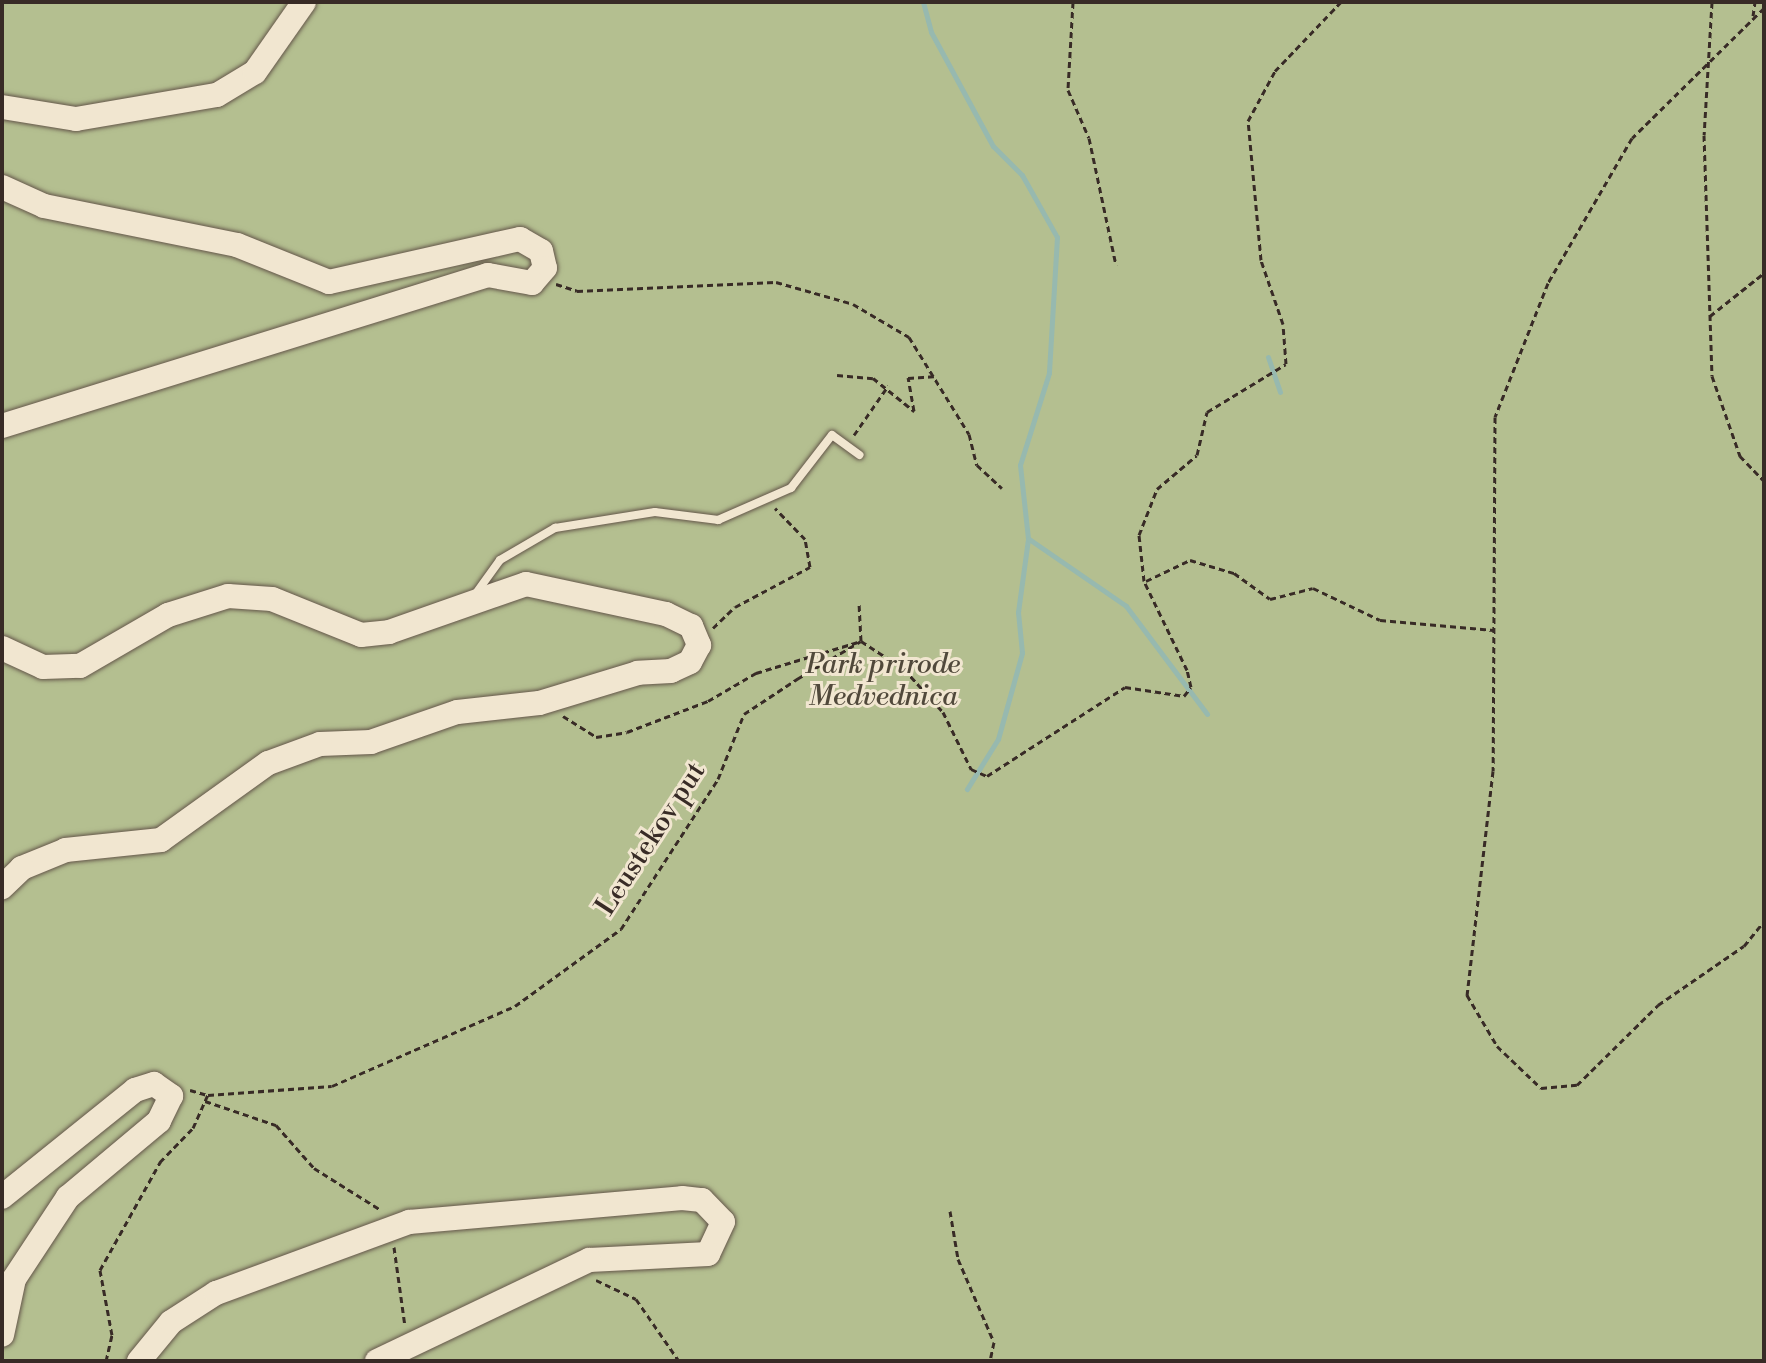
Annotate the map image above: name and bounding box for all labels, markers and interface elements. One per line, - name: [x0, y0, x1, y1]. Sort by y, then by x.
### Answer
- park label: Park prirode Medvednica: [806, 648, 960, 714]
- street label: Leustekov put: [589, 756, 713, 922]

